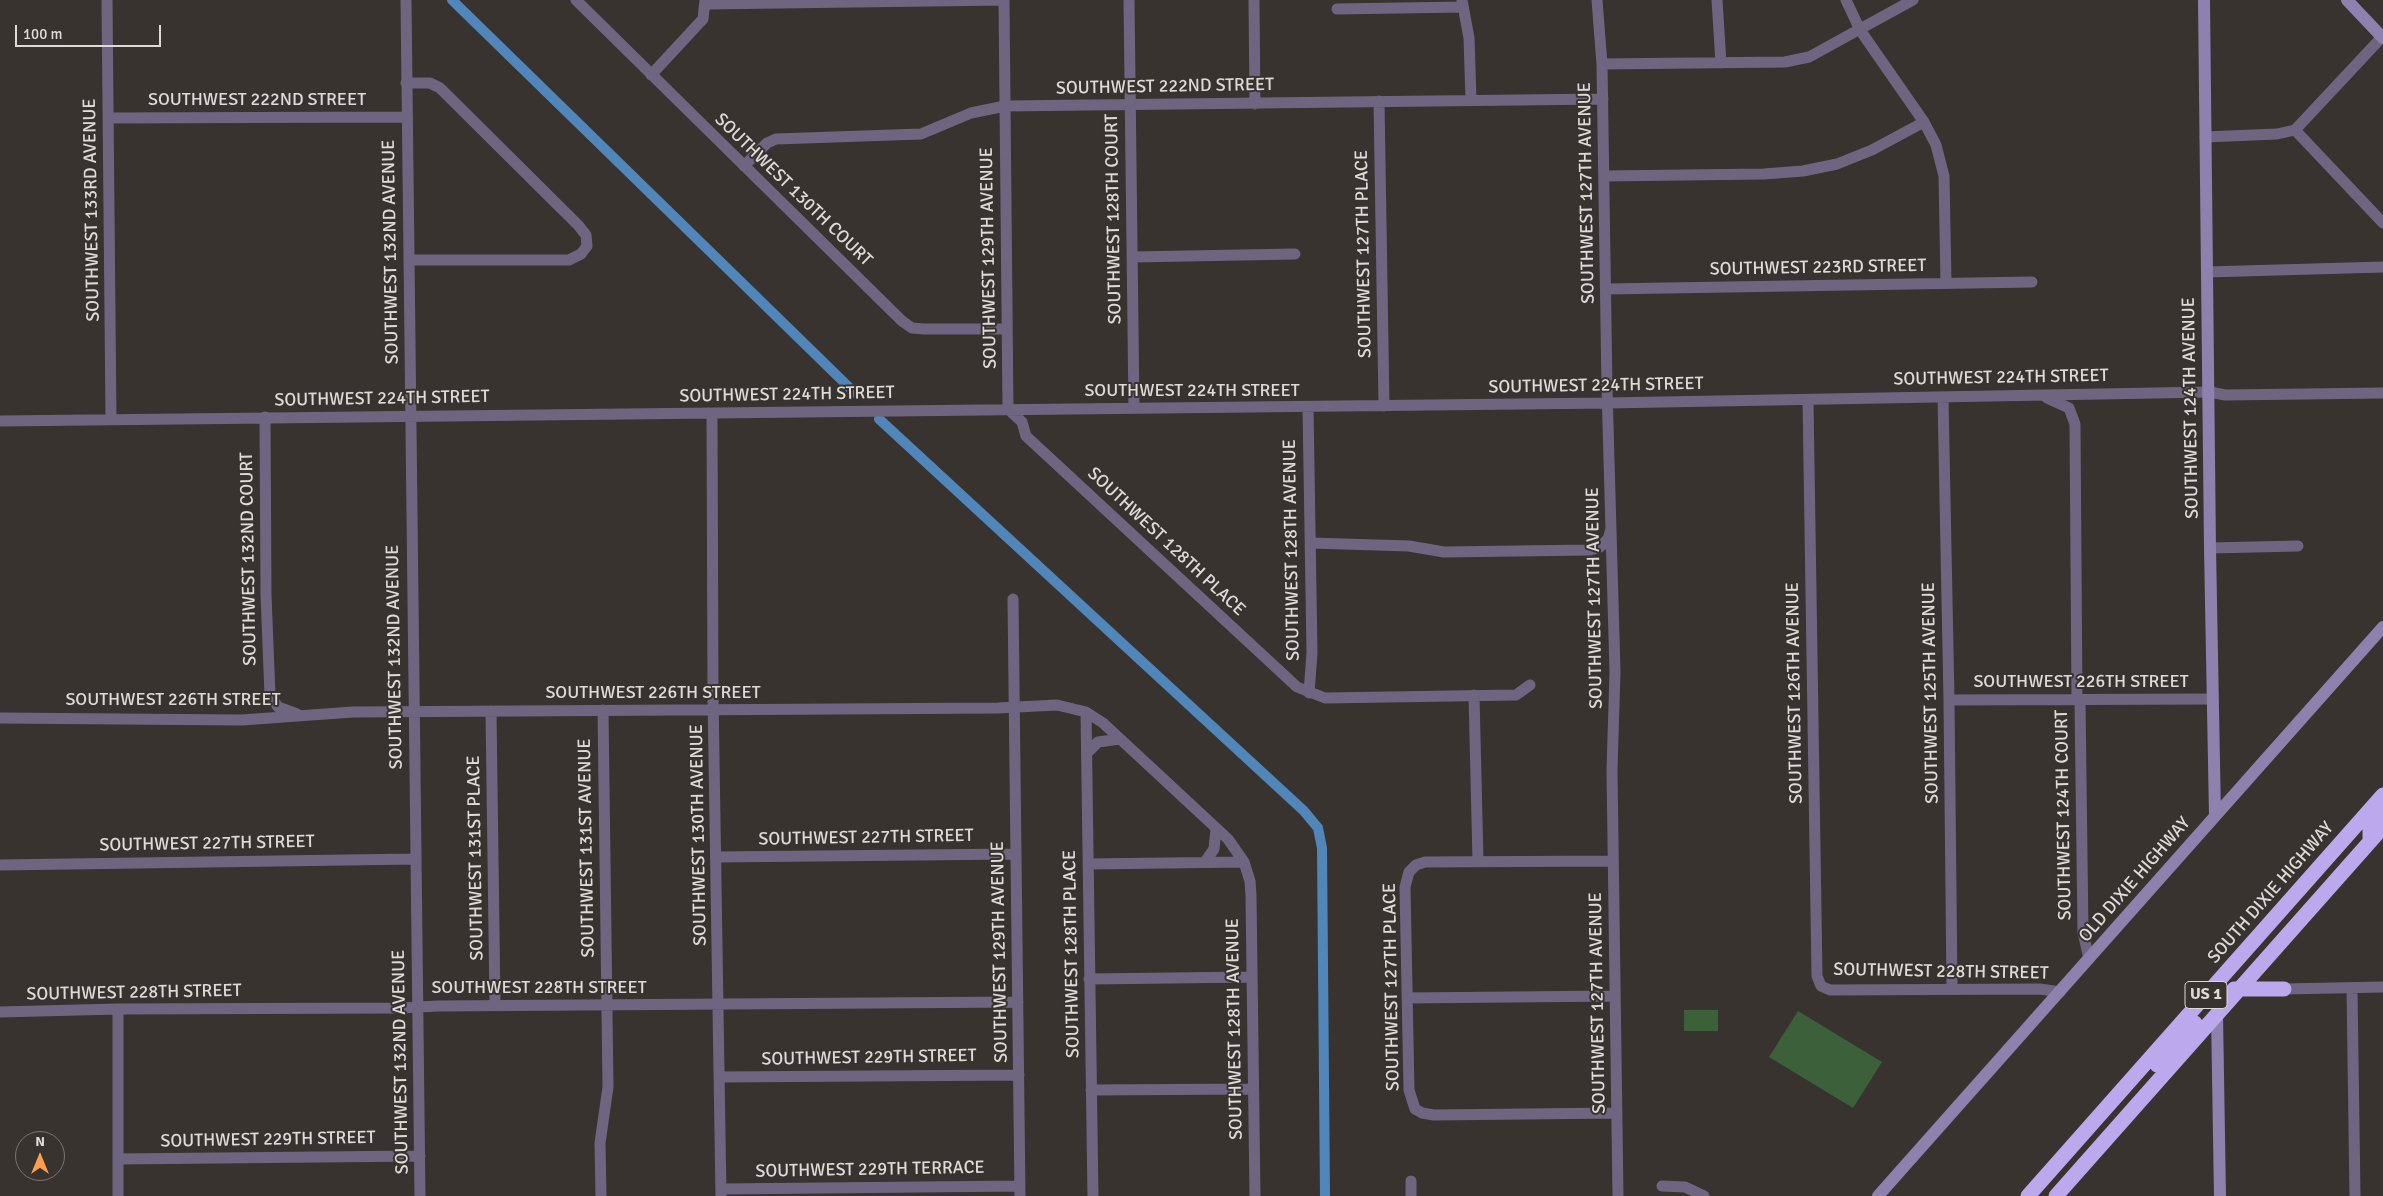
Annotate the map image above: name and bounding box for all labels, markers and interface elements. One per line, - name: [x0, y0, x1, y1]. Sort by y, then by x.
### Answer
- scale bar: [18, 15, 164, 47]
- text: 100 m: [23, 25, 63, 43]
- street label: SOUTHWEST 222ND STREET: [1056, 74, 1274, 100]
- street label: SOUTHWEST 127TH AVENUE: [1574, 82, 1600, 304]
- street label: SOUTHWEST 222ND STREET: [148, 89, 366, 111]
- street label: SOUTHWEST 133RD AVENUE: [79, 98, 105, 322]
- street label: SOUTHWEST 130TH COURT: [710, 109, 876, 271]
- street label: SOUTHWEST 128TH COURT: [1101, 113, 1127, 325]
- street label: SOUTHWEST 132ND AVENUE: [378, 139, 404, 365]
- street label: SOUTHWEST 129TH AVENUE: [976, 147, 1002, 369]
- street label: SOUTHWEST 127TH PLACE: [1351, 150, 1377, 358]
- street label: SOUTHWEST 223RD STREET: [1709, 255, 1927, 281]
- street label: SOUTHWEST 124TH AVENUE: [2178, 297, 2204, 519]
- street label: SOUTHWEST 224TH STREET: [1893, 365, 2109, 391]
- street label: SOUTHWEST 224TH STREET: [1488, 373, 1704, 399]
- street label: SOUTHWEST 224TH STREET: [1084, 380, 1300, 402]
- street label: SOUTHWEST 224TH STREET: [679, 382, 895, 408]
- street label: SOUTHWEST 224TH STREET: [274, 386, 490, 412]
- street label: SOUTHWEST 128TH AVENUE: [1279, 439, 1305, 661]
- street label: SOUTHWEST 132ND COURT: [236, 452, 262, 666]
- street label: SOUTHWEST 128TH PLACE: [1083, 463, 1249, 621]
- street label: SOUTHWEST 127TH AVENUE: [1582, 487, 1608, 709]
- street label: SOUTHWEST 132ND AVENUE: [382, 544, 408, 770]
- street label: SOUTHWEST 126TH AVENUE: [1782, 582, 1808, 804]
- street label: SOUTHWEST 125TH AVENUE: [1918, 582, 1944, 804]
- street label: SOUTHWEST 226TH STREET: [1973, 671, 2189, 693]
- street label: SOUTHWEST 226TH STREET: [545, 682, 761, 704]
- street label: SOUTHWEST 226TH STREET: [65, 689, 281, 711]
- street label: SOUTHWEST 124TH COURT: [2051, 709, 2077, 921]
- street label: SOUTHWEST 130TH AVENUE: [686, 724, 712, 946]
- street label: SOUTHWEST 131ST AVENUE: [574, 738, 600, 958]
- street label: SOUTHWEST 131ST PLACE: [463, 755, 489, 961]
- street label: OLD DIXIE HIGHWAY: [2075, 813, 2195, 947]
- street label: SOUTH DIXIE HIGHWAY: [2204, 818, 2338, 968]
- street label: SOUTHWEST 227TH STREET: [758, 825, 974, 851]
- street label: SOUTHWEST 227TH STREET: [99, 831, 315, 857]
- street label: SOUTHWEST 129TH AVENUE: [987, 841, 1013, 1063]
- street label: SOUTHWEST 128TH PLACE: [1059, 850, 1085, 1058]
- street label: SOUTHWEST 127TH PLACE: [1379, 883, 1405, 1091]
- street label: SOUTHWEST 127TH AVENUE: [1585, 892, 1611, 1114]
- street label: SOUTHWEST 128TH AVENUE: [1222, 918, 1248, 1140]
- street label: SOUTHWEST 132ND AVENUE: [388, 949, 414, 1175]
- street label: SOUTHWEST 228TH STREET: [1833, 959, 2049, 985]
- street label: SOUTHWEST 228TH STREET: [431, 977, 647, 999]
- street label: SOUTHWEST 228TH STREET: [26, 980, 242, 1006]
- road number: US 1: [2185, 982, 2227, 1008]
- street label: SOUTHWEST 229TH STREET: [761, 1045, 977, 1071]
- street label: SOUTHWEST 229TH STREET: [160, 1127, 376, 1153]
- north arrow: [15, 1131, 65, 1181]
- text: N: [35, 1133, 45, 1150]
- street label: SOUTHWEST 229TH TERRACE: [755, 1157, 985, 1183]

